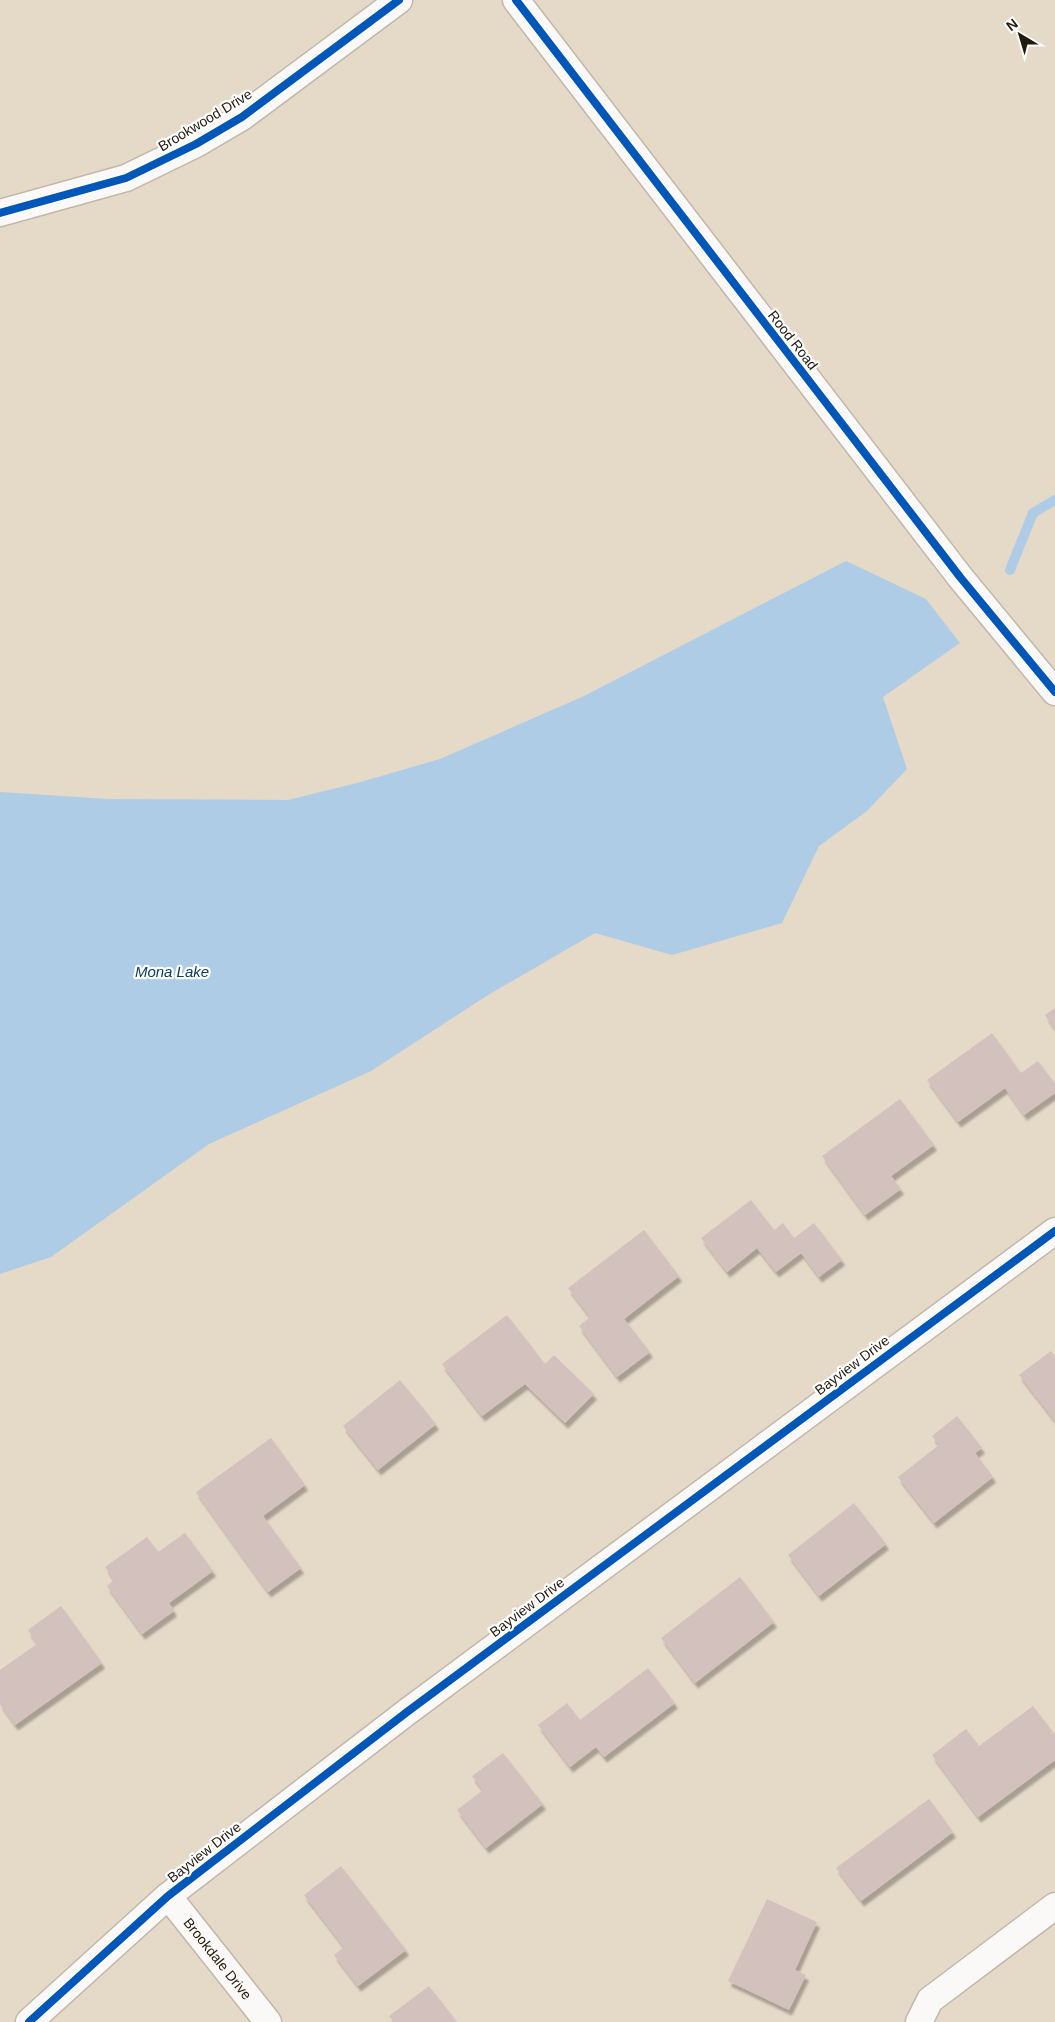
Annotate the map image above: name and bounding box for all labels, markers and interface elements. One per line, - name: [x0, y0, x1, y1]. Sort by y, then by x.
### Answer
- north arrow: [995, 10, 1045, 60]
- text: N: [1003, 15, 1021, 34]
- street label: Brookwood Drive: [155, 86, 255, 154]
- street label: Rood Road: [765, 307, 821, 373]
- water label: Mona Lake: [135, 963, 209, 980]
- street label: Bayview Drive: [812, 1332, 892, 1398]
- street label: Bayview Drive: [487, 1574, 567, 1640]
- street label: Bayview Drive: [164, 1818, 244, 1886]
- street label: Brookdale Drive: [180, 1915, 255, 2003]

